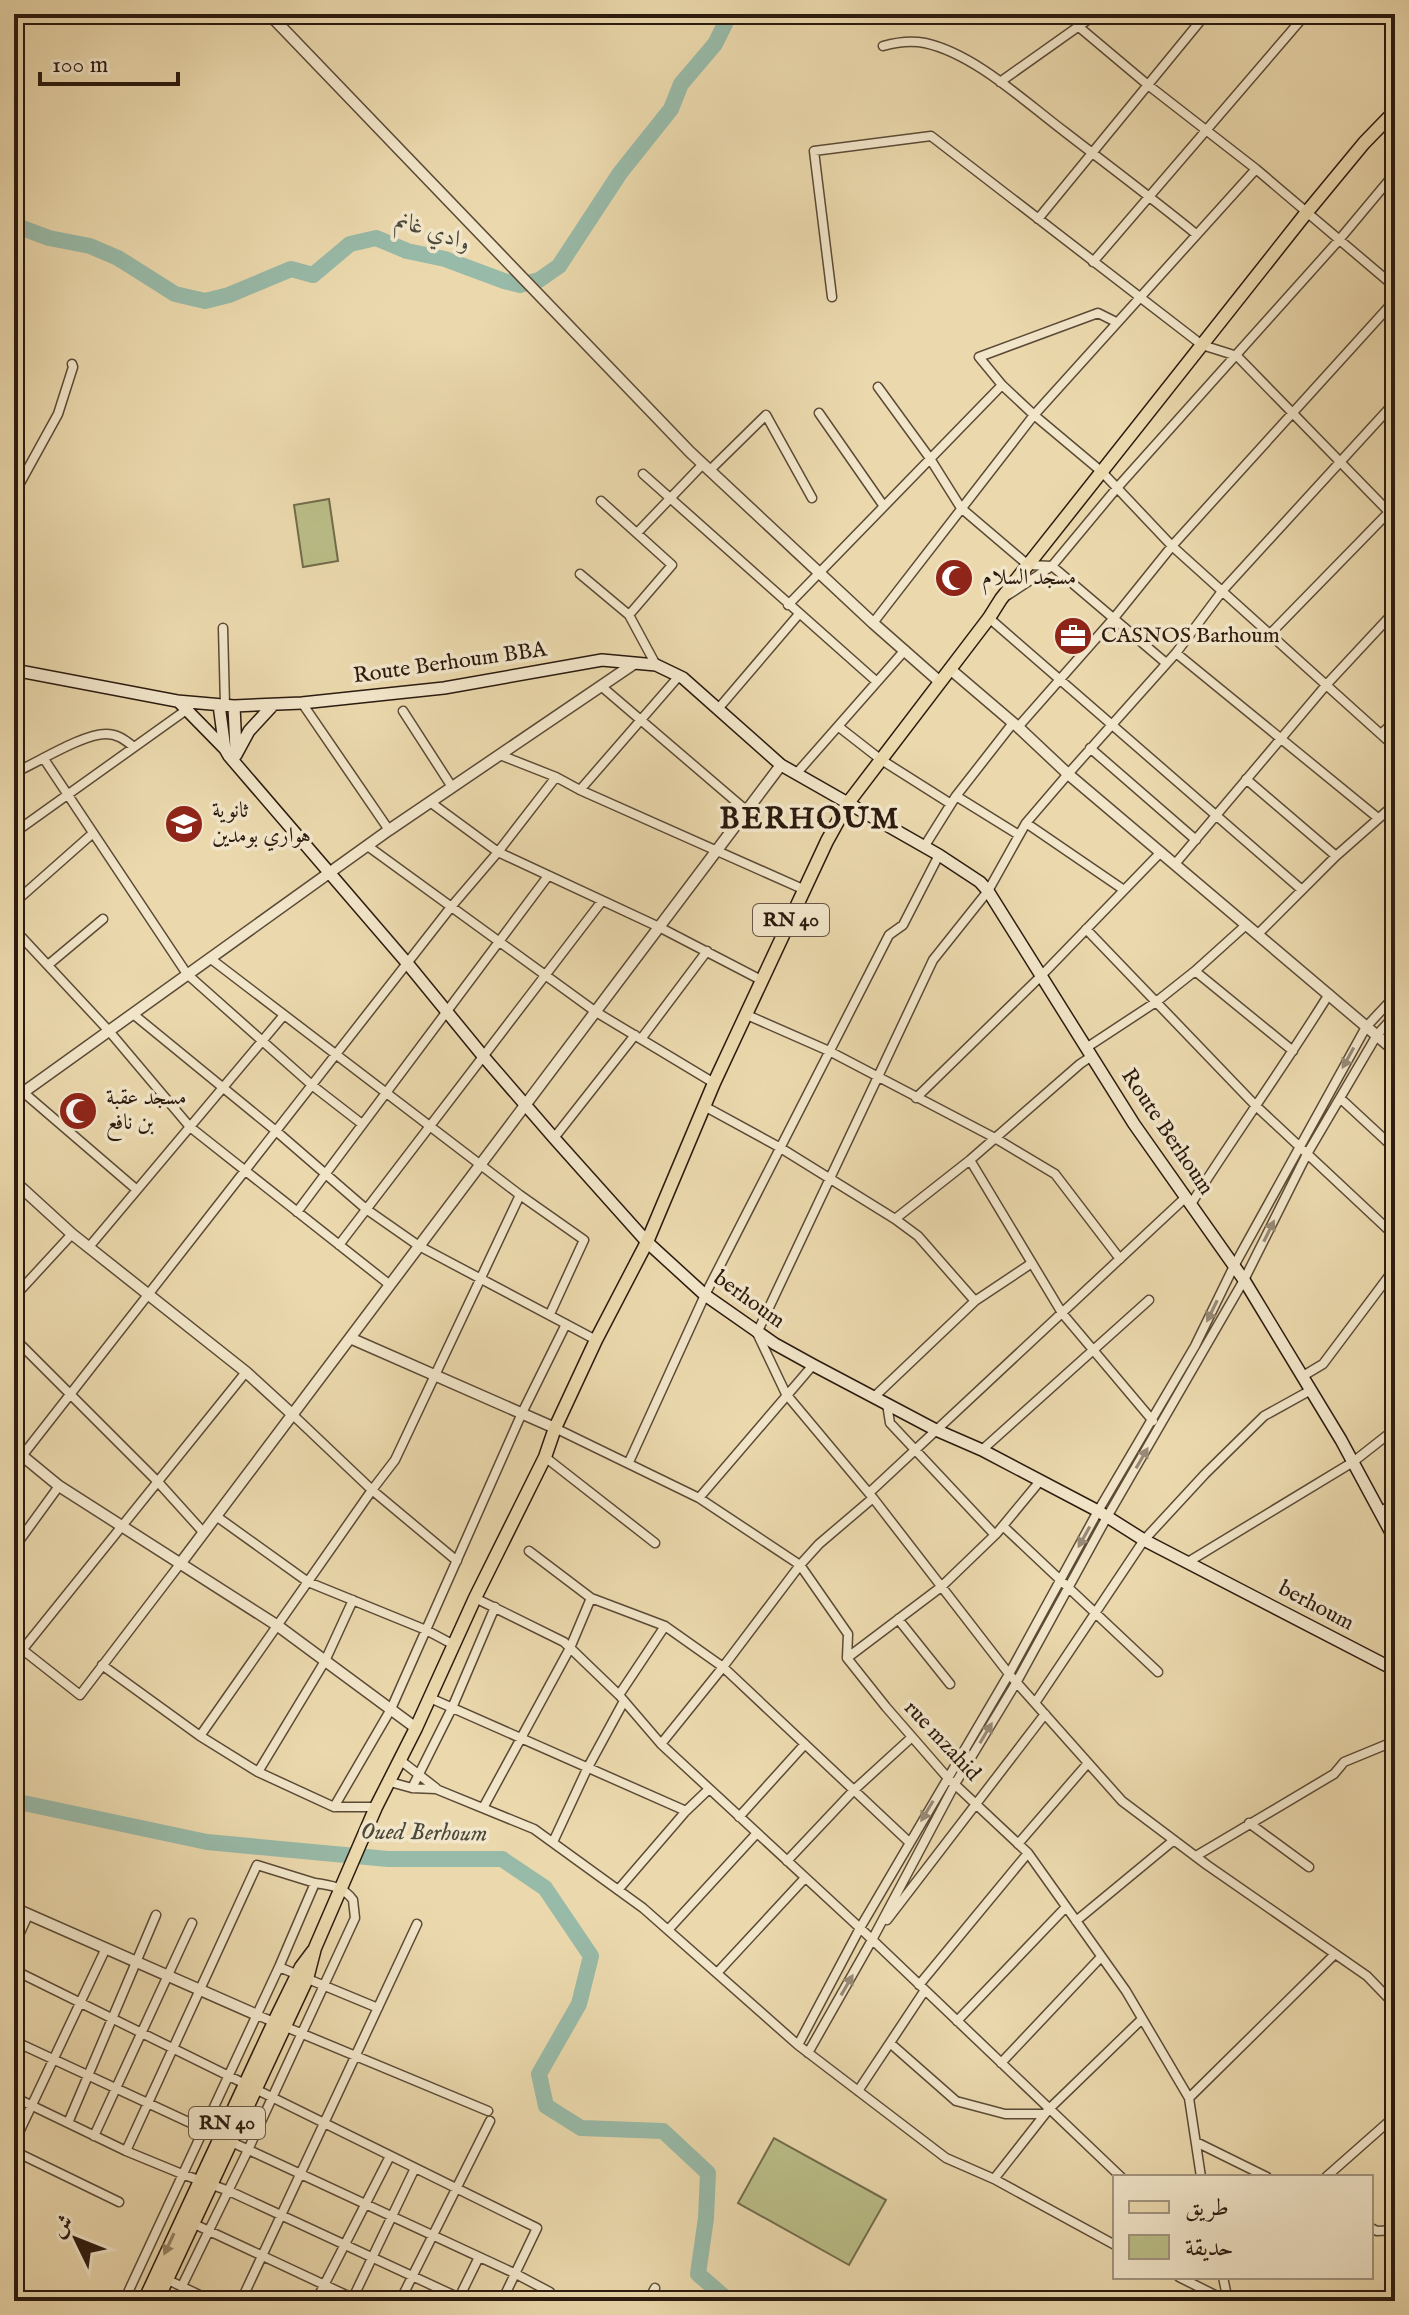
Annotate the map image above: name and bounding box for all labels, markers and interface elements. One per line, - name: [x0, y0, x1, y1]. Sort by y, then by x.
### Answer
- scale bar: [40, 36, 178, 86]
- text: 100 m: [52, 50, 108, 81]
- water label: وادي غانم: [390, 205, 475, 263]
- mosque icon: مسجد السلام: [933, 557, 975, 599]
- place label: مسجد السلام: [982, 564, 1076, 596]
- office icon: CASNOS Barhoum: [1052, 615, 1094, 657]
- place label: CASNOS Barhoum: [1101, 622, 1280, 650]
- street label: Route Berhoum BBA: [351, 635, 550, 690]
- place label: ثانوية هواري بومدين: [212, 797, 311, 852]
- district label: BERHOUM: [720, 801, 900, 839]
- school or university icon: ثانوية هواري بومدين: [163, 803, 205, 845]
- road number: RN 40: [753, 904, 829, 936]
- one-way arrow: [1342, 1046, 1355, 1069]
- street label: Route Berhoum: [1114, 1063, 1220, 1201]
- place label: مسجد عقبة بن نافع: [106, 1084, 186, 1141]
- mosque icon: مسجد عقبة بن نافع: [57, 1090, 99, 1132]
- one-way arrow: [1262, 1220, 1275, 1243]
- street label: berhoum: [708, 1265, 790, 1335]
- one-way arrow: [1205, 1300, 1219, 1323]
- one-way arrow: [1135, 1447, 1149, 1469]
- one-way arrow: [1077, 1526, 1091, 1548]
- street label: berhoum: [1273, 1574, 1359, 1638]
- street label: rue mzahid: [898, 1695, 987, 1787]
- one-way arrow: [979, 1722, 993, 1744]
- one-way arrow: [920, 1800, 934, 1822]
- water label: Oued Berhoum: [360, 1816, 488, 1850]
- one-way arrow: [840, 1974, 854, 1996]
- road number: RN 40: [189, 2107, 265, 2139]
- legend: [1113, 2175, 1373, 2279]
- text: طريق: [1185, 2193, 1229, 2224]
- north arrow: [36, 2199, 116, 2279]
- text: ش: [45, 2209, 81, 2244]
- one-way arrow: [162, 2232, 176, 2255]
- text: حديقة: [1185, 2233, 1234, 2264]

